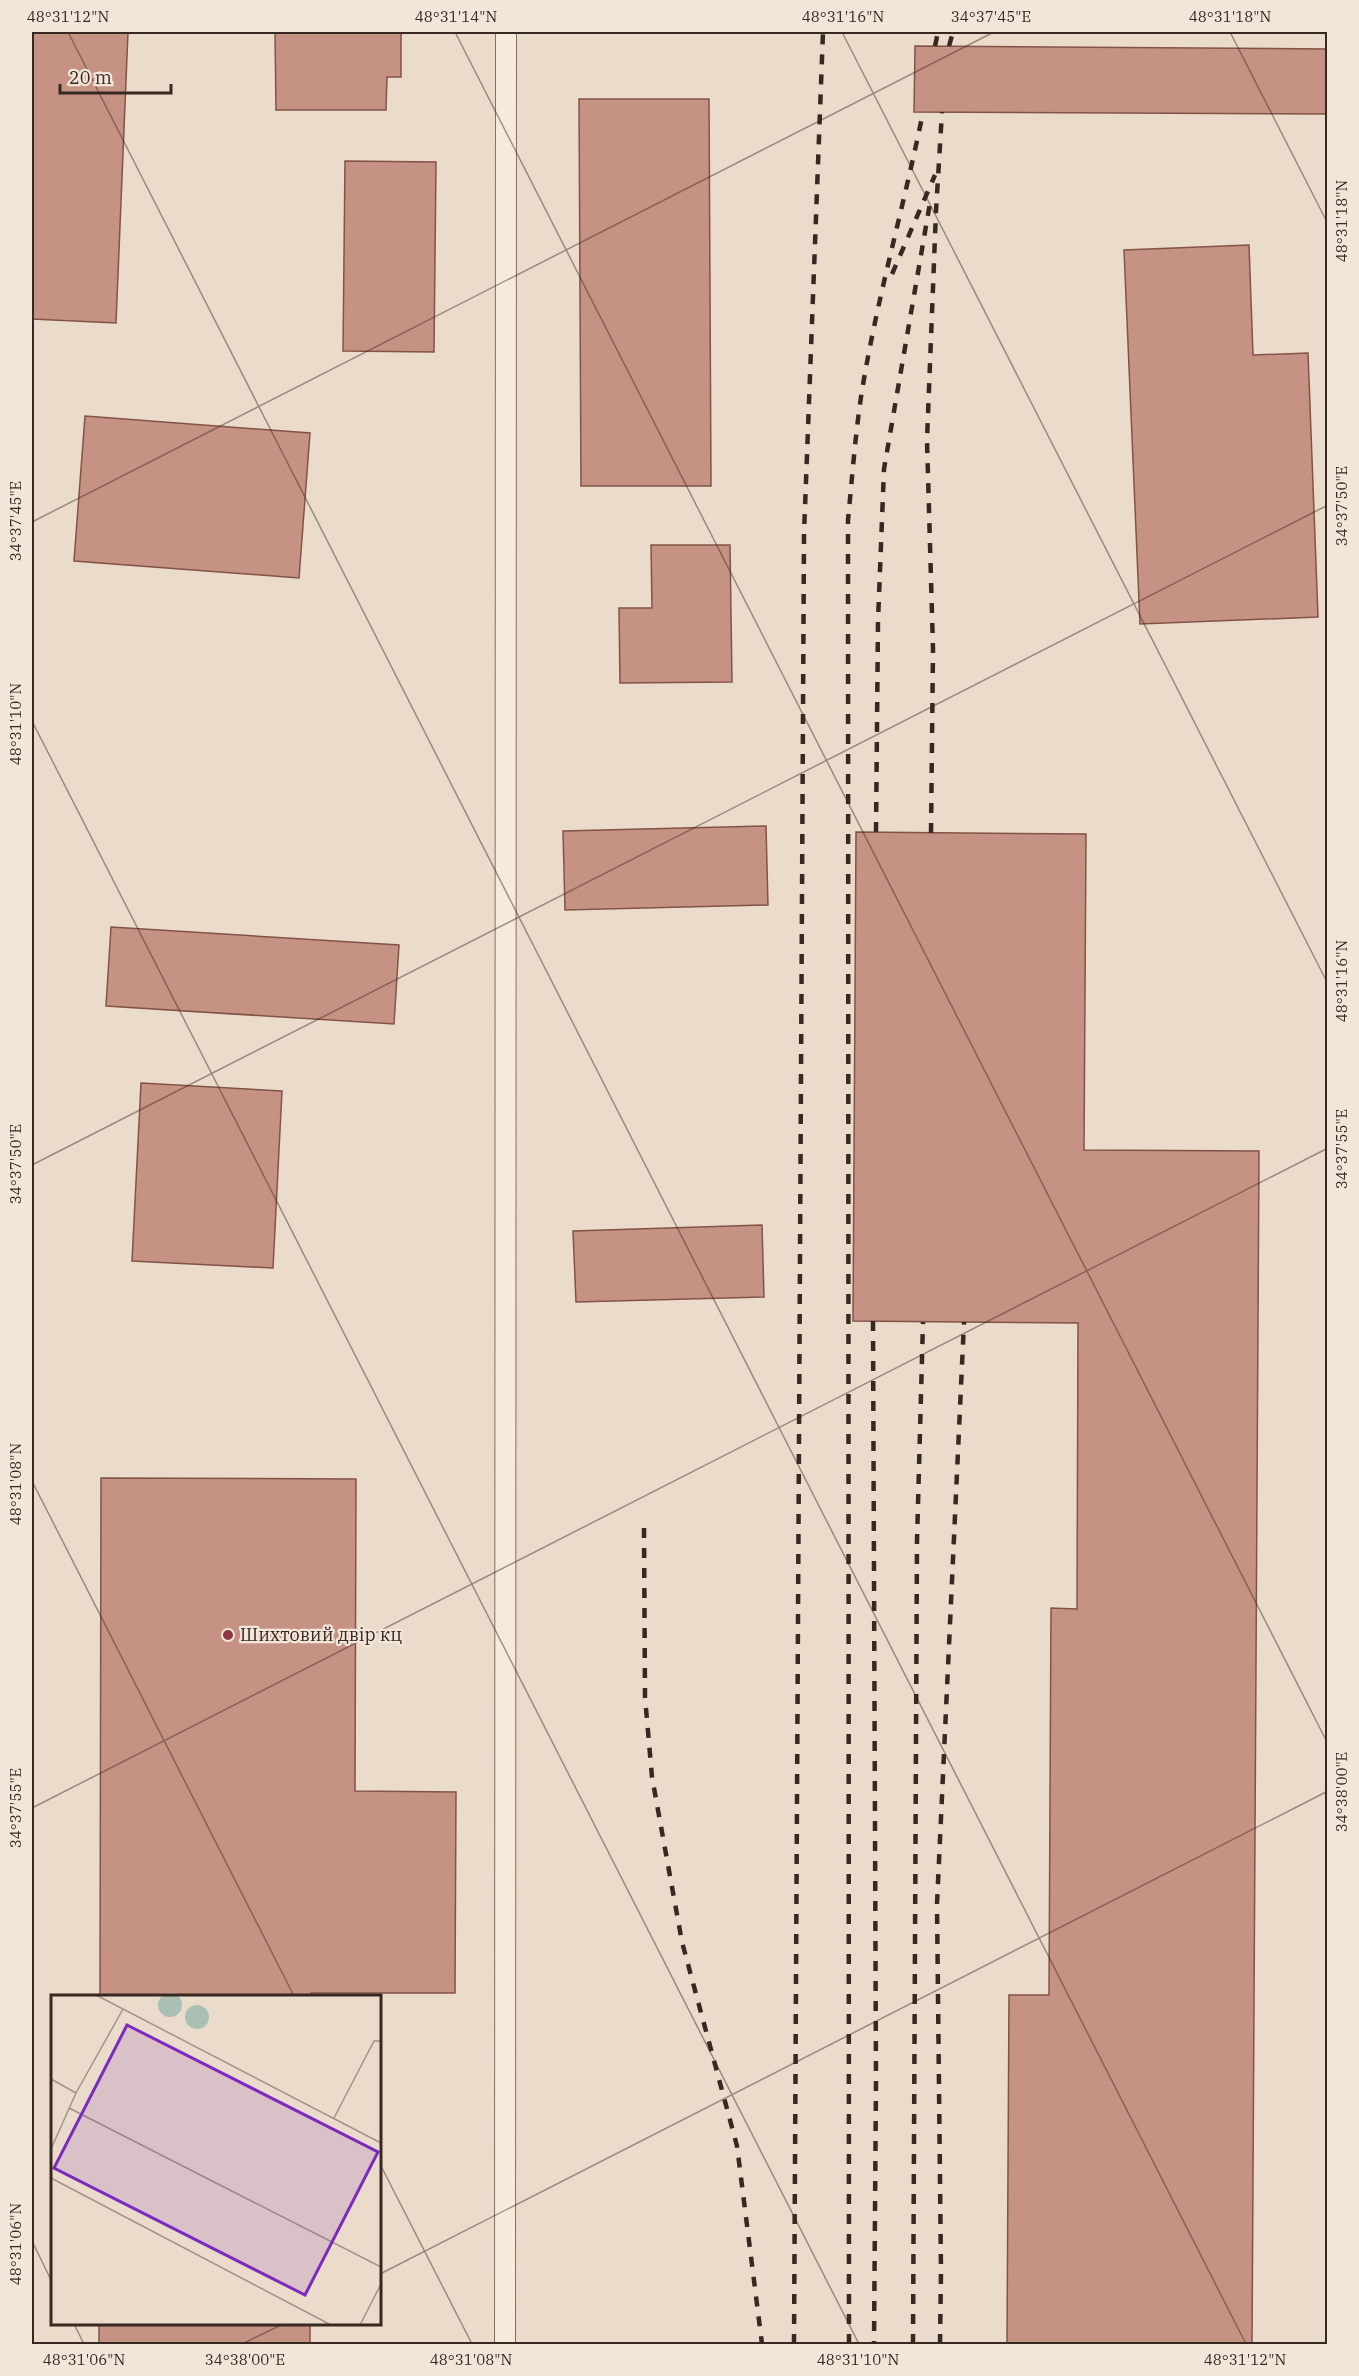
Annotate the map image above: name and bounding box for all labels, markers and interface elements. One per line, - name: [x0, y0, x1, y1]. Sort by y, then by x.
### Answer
- text: 48°31'12"N: [27, 7, 109, 26]
- text: 48°31'14"N: [415, 7, 497, 26]
- text: 48°31'16"N: [802, 7, 884, 26]
- text: 34°37'45"E: [951, 7, 1031, 26]
- text: 48°31'18"N: [1189, 7, 1271, 26]
- scale bar: [60, 57, 171, 95]
- text: 20 m: [69, 66, 112, 89]
- text: 48°31'18"N: [1332, 180, 1351, 262]
- text: 34°37'50"E: [1332, 466, 1351, 546]
- text: 34°37'45"E: [6, 481, 25, 561]
- text: 48°31'10"N: [6, 683, 25, 765]
- text: 48°31'16"N: [1332, 940, 1351, 1022]
- text: 34°37'55"E: [1332, 1109, 1351, 1189]
- text: 34°37'50"E: [6, 1124, 25, 1204]
- text: 48°31'08"N: [6, 1443, 25, 1525]
- place label: Шихтовий двір кц: [240, 1623, 402, 1646]
- marker: Шихтовий двір кц: [221, 1628, 235, 1642]
- text: 34°38'00"E: [1332, 1752, 1351, 1832]
- text: 34°37'55"E: [6, 1768, 25, 1848]
- inset map: [51, 1995, 381, 2325]
- text: 48°31'06"N: [6, 2203, 25, 2285]
- text: 48°31'06"N: [43, 2350, 125, 2369]
- text: 34°38'00"E: [205, 2350, 285, 2369]
- text: 48°31'08"N: [430, 2350, 512, 2369]
- text: 48°31'10"N: [817, 2350, 899, 2369]
- text: 48°31'12"N: [1204, 2350, 1286, 2369]

